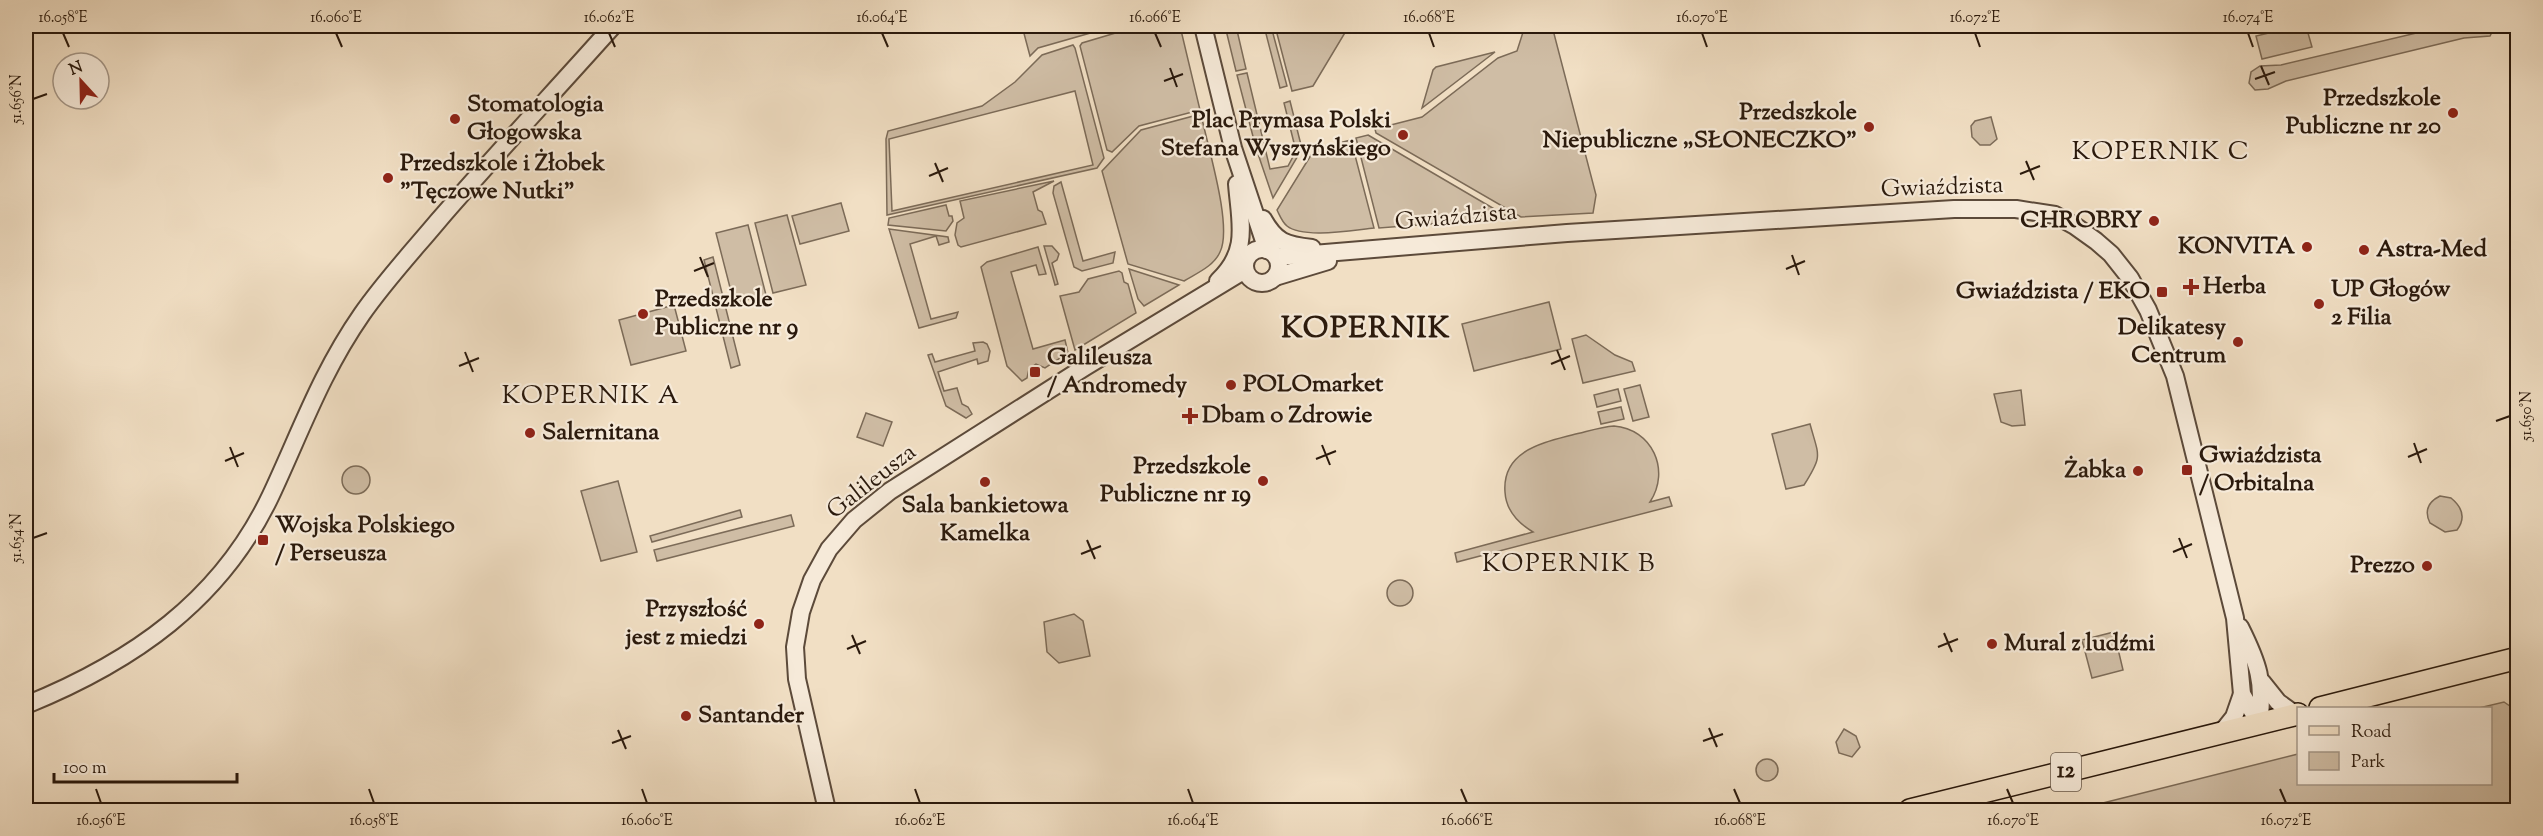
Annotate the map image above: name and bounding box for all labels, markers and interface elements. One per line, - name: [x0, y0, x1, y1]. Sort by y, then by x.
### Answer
- text: 16.058°E: [38, 8, 88, 29]
- text: 16.060°E: [310, 8, 362, 29]
- text: 16.062°E: [584, 8, 634, 29]
- text: 16.064°E: [856, 8, 908, 29]
- text: 16.066°E: [1129, 8, 1181, 29]
- text: 16.068°E: [1403, 8, 1455, 29]
- text: 16.070°E: [1676, 8, 1728, 29]
- text: 16.072°E: [1950, 8, 2000, 29]
- text: 16.074°E: [2223, 8, 2273, 29]
- north arrow: [51, 51, 111, 111]
- text: N: [66, 56, 87, 82]
- text: 51.656°N: [7, 74, 28, 125]
- place label: Przedszkole Publiczne nr 20: [2286, 82, 2441, 144]
- place label: Stomatologia Głogowska: [467, 88, 605, 150]
- place label: Przedszkole Niepubliczne „SŁONECZKO": [1543, 96, 1857, 158]
- place label: Plac Prymasa Polski Stefana Wyszyńskiego: [1161, 104, 1391, 166]
- marker: Przedszkole Publiczne nr 20: [2446, 106, 2460, 120]
- marker: Stomatologia Głogowska: [448, 112, 462, 126]
- marker: Przedszkole Niepubliczne „SŁONECZKO": [1862, 120, 1876, 134]
- marker: Plac Prymasa Polski Stefana Wyszyńskiego: [1396, 128, 1410, 142]
- district label: KOPERNIK C: [2072, 134, 2250, 171]
- place label: Przedszkole i Żłobek "Tęczowe Nutki": [400, 147, 606, 209]
- street label: Gwiaździsta: [1880, 169, 2004, 207]
- marker: Przedszkole i Żłobek "Tęczowe Nutki": [381, 171, 395, 185]
- street label: Gwiaździsta: [1393, 196, 1519, 240]
- place label: CHROBRY: [2020, 204, 2143, 238]
- marker: CHROBRY: [2147, 214, 2161, 228]
- place label: KONVITA: [2178, 230, 2296, 264]
- place label: Astra-Med: [2376, 233, 2488, 267]
- marker: KONVITA: [2300, 240, 2314, 254]
- marker: Astra-Med: [2357, 243, 2371, 257]
- place label: Herba: [2203, 270, 2267, 304]
- place label: UP Głogów 2 Filia: [2331, 273, 2450, 335]
- place label: Gwiaździsta / EKO: [1956, 275, 2150, 309]
- marker: Herba: [2184, 280, 2198, 294]
- place label: Przedszkole Publiczne nr 9: [655, 283, 798, 345]
- marker: Gwiaździsta / EKO: [2155, 285, 2169, 299]
- marker: UP Głogów 2 Filia: [2312, 297, 2326, 311]
- marker: Przedszkole Publiczne nr 9: [636, 307, 650, 321]
- district label: KOPERNIK: [1281, 308, 1451, 351]
- place label: Delikatesy Centrum: [2118, 311, 2226, 373]
- marker: Delikatesy Centrum: [2231, 335, 2245, 349]
- place label: Galileusza / Andromedy: [1047, 341, 1187, 403]
- marker: Galileusza / Andromedy: [1028, 365, 1042, 379]
- place label: POLOmarket: [1243, 368, 1384, 402]
- district label: KOPERNIK A: [502, 378, 680, 415]
- marker: POLOmarket: [1224, 378, 1238, 392]
- text: 51.650°N: [2517, 391, 2538, 442]
- place label: Dbam o Zdrowie: [1202, 399, 1373, 433]
- marker: Dbam o Zdrowie: [1183, 409, 1197, 423]
- place label: Salernitana: [542, 416, 660, 450]
- marker: Salernitana: [523, 426, 537, 440]
- street label: Galileusza: [820, 436, 924, 528]
- place label: Gwiaździsta / Orbitalna: [2199, 439, 2323, 501]
- place label: Przedszkole Publiczne nr 19: [1100, 450, 1251, 512]
- place label: Żabka: [2065, 454, 2127, 488]
- marker: Gwiaździsta / Orbitalna: [2180, 463, 2194, 477]
- marker: Żabka: [2131, 464, 2145, 478]
- marker: Przedszkole Publiczne nr 19: [1256, 474, 1270, 488]
- marker: Sala bankietowa Kamelka: [978, 475, 992, 489]
- place label: Sala bankietowa Kamelka: [901, 489, 1069, 551]
- place label: Wojska Polskiego / Perseusza: [275, 509, 455, 571]
- text: 51.654°N: [7, 513, 28, 564]
- marker: Wojska Polskiego / Perseusza: [256, 533, 270, 547]
- district label: KOPERNIK B: [1482, 546, 1656, 583]
- place label: Prezzo: [2350, 549, 2415, 583]
- marker: Prezzo: [2420, 559, 2434, 573]
- place label: Przyszłość jest z miedzi: [625, 593, 747, 655]
- marker: Przyszłość jest z miedzi: [752, 617, 766, 631]
- place label: Mural z ludźmi: [2004, 627, 2155, 661]
- marker: Mural z ludźmi: [1985, 637, 1999, 651]
- place label: Santander: [698, 699, 805, 733]
- legend: [2297, 707, 2492, 785]
- marker: Santander: [679, 709, 693, 723]
- text: Road: [2351, 720, 2391, 746]
- scale bar: [54, 746, 237, 784]
- text: Park: [2351, 750, 2386, 776]
- road number: 12: [2051, 753, 2081, 791]
- text: 100 m: [63, 756, 107, 782]
- text: 16.056°E: [76, 811, 126, 832]
- text: 16.058°E: [349, 811, 399, 832]
- text: 16.060°E: [621, 811, 673, 832]
- text: 16.062°E: [895, 811, 945, 832]
- text: 16.064°E: [1167, 811, 1219, 832]
- text: 16.066°E: [1441, 811, 1493, 832]
- text: 16.068°E: [1714, 811, 1766, 832]
- text: 16.070°E: [1987, 811, 2039, 832]
- text: 16.072°E: [2261, 811, 2311, 832]

